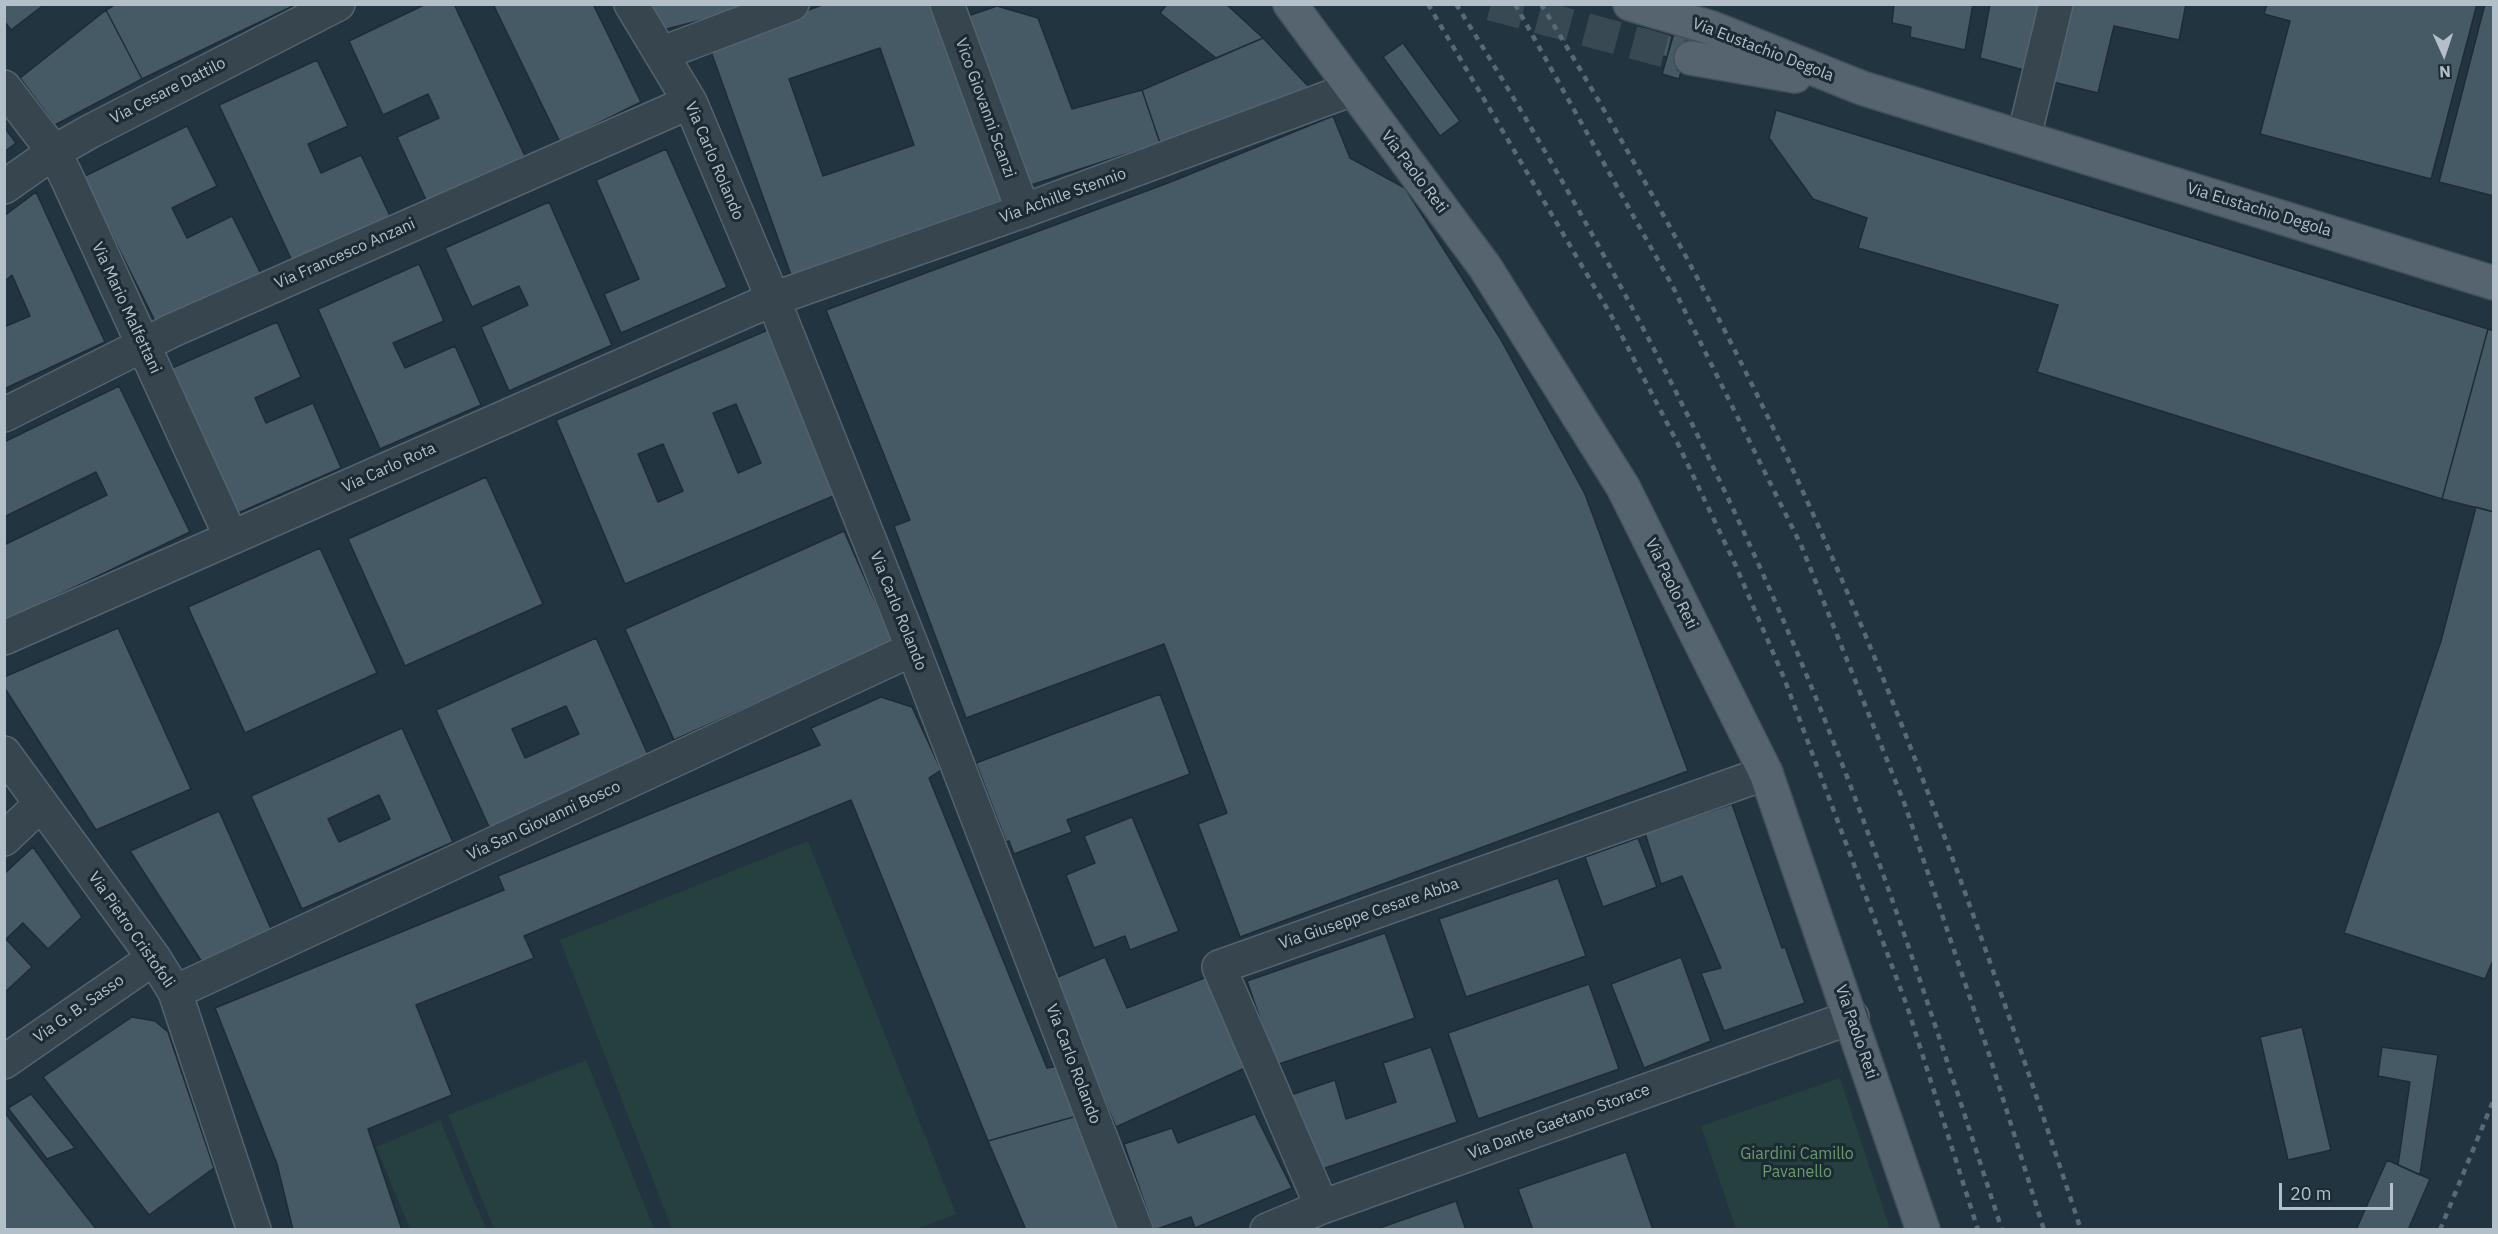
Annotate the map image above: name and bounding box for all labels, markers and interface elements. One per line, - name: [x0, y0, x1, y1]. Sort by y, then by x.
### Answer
- street label: Via Eustachio Degola: [1690, 14, 1836, 86]
- north arrow: [2414, 24, 2474, 84]
- street label: Vico Giovanni Scanzi: [951, 36, 1019, 180]
- street label: Via Cesare Dattilo: [107, 54, 229, 128]
- text: N: [2439, 62, 2451, 82]
- street label: Via Carlo Rolando: [680, 99, 748, 223]
- street label: Via Paolo Reti: [1377, 127, 1451, 217]
- street label: Via Achille Stennio: [997, 164, 1129, 228]
- street label: Via Eustachio Degola: [2185, 179, 2333, 241]
- street label: Via Francesco Anzani: [272, 214, 418, 294]
- street label: Via Mario Malfettani: [87, 239, 165, 377]
- street label: Via Carlo Rota: [339, 439, 439, 497]
- street label: Via Paolo Reti: [1641, 535, 1701, 633]
- street label: Via Carlo Rolando: [865, 549, 931, 673]
- street label: Via San Giovanni Bosco: [464, 777, 624, 865]
- street label: Via Pietro Cristofoli: [84, 868, 178, 992]
- street label: Via Giuseppe Cesare Abba: [1277, 874, 1461, 954]
- street label: Via G. B. Sasso: [30, 971, 128, 1047]
- street label: Via Paolo Reti: [1831, 982, 1881, 1082]
- street label: Via Carlo Rolando: [1041, 1001, 1105, 1127]
- street label: Via Dante Gaetano Storace: [1466, 1080, 1652, 1164]
- park label: Giardini Camillo Pavanello: [1740, 1144, 1854, 1182]
- scale bar: [2282, 1171, 2396, 1209]
- text: 20 m: [2290, 1182, 2332, 1205]

